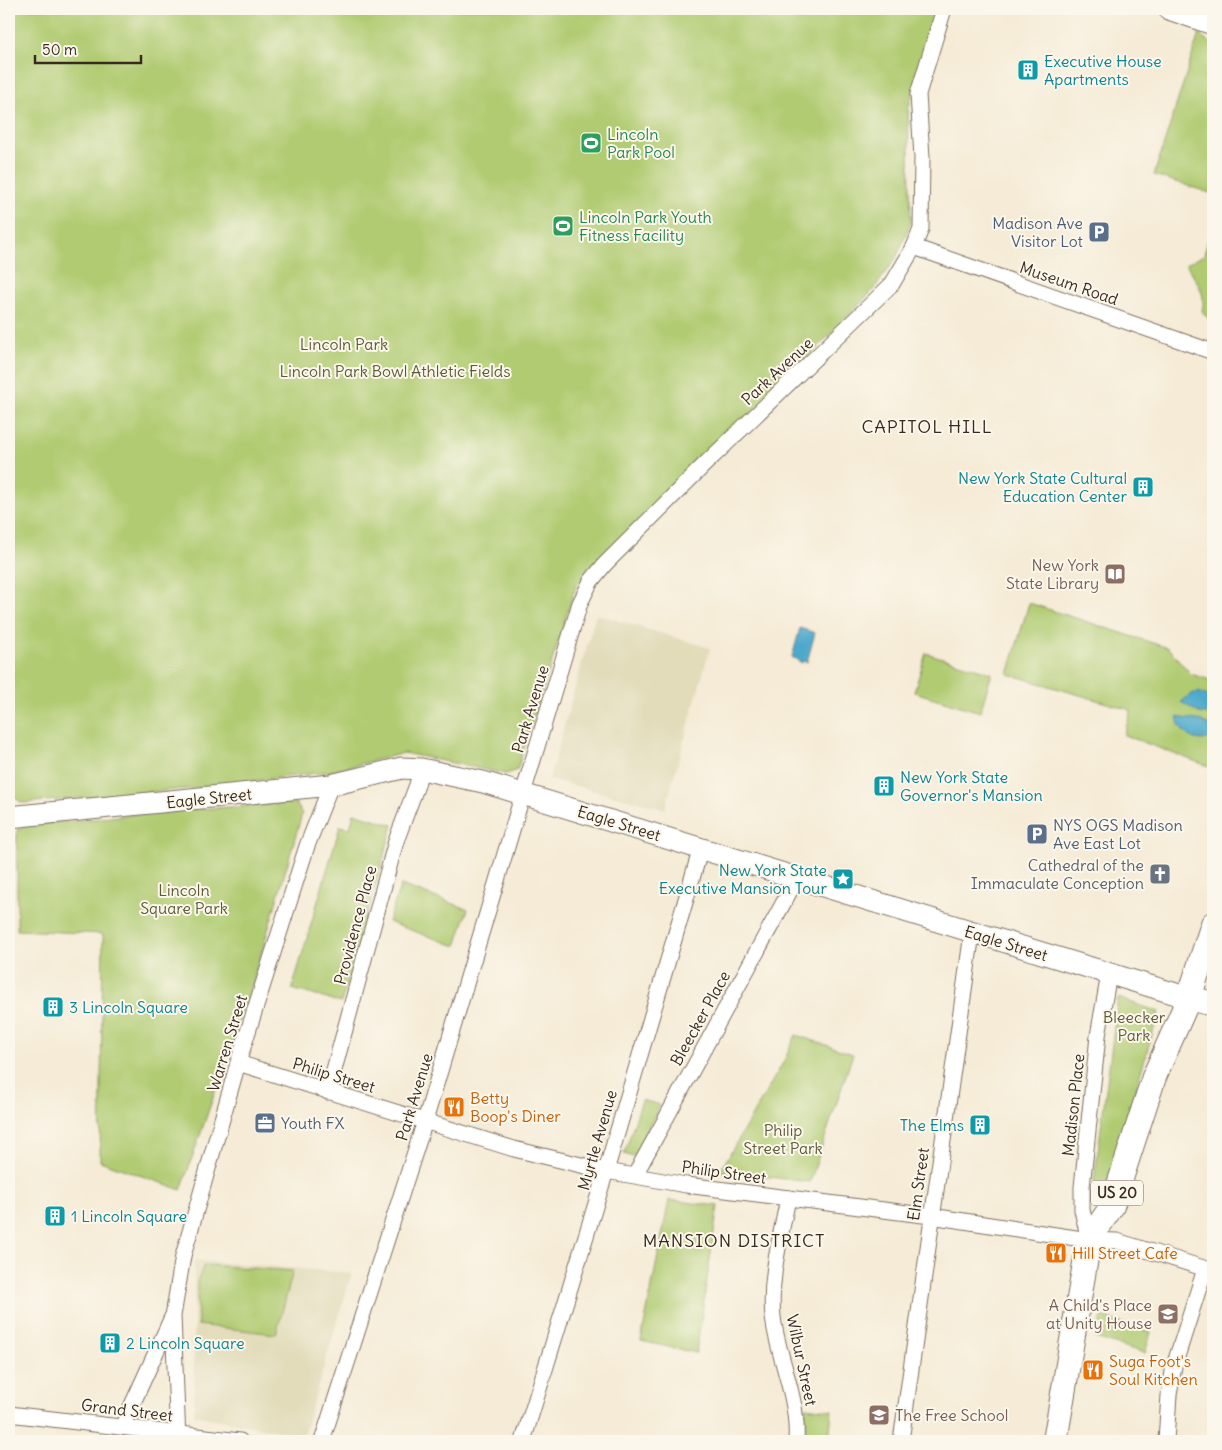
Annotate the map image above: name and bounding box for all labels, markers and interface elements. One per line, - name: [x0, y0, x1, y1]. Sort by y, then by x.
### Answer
- scale bar: [35, 32, 141, 64]
- text: 50 m: [42, 40, 77, 59]
- place label: Executive House Apartments: [1044, 51, 1162, 89]
- building icon: Executive House Apartments: [1016, 58, 1040, 82]
- place label: Lincoln Park Pool: [607, 124, 675, 162]
- sports icon: Lincoln Park Pool: [579, 131, 603, 155]
- place label: Lincoln Park Youth Fitness Facility: [579, 207, 712, 245]
- place label: Madison Ave Visitor Lot: [992, 213, 1084, 251]
- sports icon: Lincoln Park Youth Fitness Facility: [551, 214, 575, 238]
- parking icon: Madison Ave Visitor Lot: [1087, 220, 1111, 244]
- street label: Museum Road: [1017, 257, 1121, 309]
- street label: Park Avenue: [737, 333, 817, 409]
- park label: Lincoln Park: [300, 334, 388, 354]
- park label: Lincoln Park Bowl Athletic Fields: [280, 361, 510, 381]
- district label: CAPITOL HILL: [861, 415, 993, 438]
- place label: New York State Cultural Education Center: [958, 468, 1127, 506]
- building icon: New York State Cultural Education Center: [1131, 475, 1155, 499]
- place label: New York State Library: [1006, 555, 1099, 593]
- library icon: New York State Library: [1103, 562, 1127, 586]
- street label: Park Avenue: [507, 663, 553, 755]
- place label: New York State Governor's Mansion: [900, 767, 1043, 805]
- building icon: New York State Governor's Mansion: [872, 774, 896, 798]
- street label: Eagle Street: [165, 784, 253, 812]
- street label: Eagle Street: [575, 801, 664, 845]
- place label: NYS OGS Madison Ave East Lot: [1053, 815, 1183, 853]
- parking icon: NYS OGS Madison Ave East Lot: [1025, 822, 1049, 846]
- place label: Cathedral of the Immaculate Conception: [971, 855, 1144, 893]
- place label: New York State Executive Mansion Tour: [659, 860, 827, 898]
- church icon: Cathedral of the Immaculate Conception: [1148, 862, 1172, 886]
- street label: Providence Place: [329, 863, 381, 987]
- place icon: New York State Executive Mansion Tour: [831, 867, 855, 891]
- park label: Lincoln Square Park: [140, 880, 228, 918]
- street label: Eagle Street: [962, 921, 1051, 965]
- street label: Bleecker Place: [666, 967, 734, 1069]
- street label: Warren Street: [203, 992, 251, 1094]
- building icon: 3 Lincoln Square: [41, 995, 65, 1019]
- place label: 3 Lincoln Square: [69, 997, 188, 1017]
- park label: Bleecker Park: [1103, 1007, 1166, 1045]
- street label: Park Avenue: [391, 1051, 437, 1143]
- street label: Philip Street: [290, 1053, 378, 1097]
- street label: Madison Place: [1058, 1053, 1088, 1157]
- street label: Myrtle Avenue: [573, 1087, 621, 1193]
- place label: Betty Boop's Diner: [470, 1088, 561, 1126]
- restaurant icon: Betty Boop's Diner: [442, 1095, 466, 1119]
- office icon: Youth FX: [253, 1111, 277, 1135]
- place label: Youth FX: [281, 1113, 345, 1133]
- building icon: The Elms: [968, 1113, 992, 1137]
- place label: The Elms: [900, 1115, 964, 1135]
- park label: Philip Street Park: [743, 1120, 823, 1158]
- street label: Elm Street: [903, 1146, 933, 1222]
- street label: Philip Street: [680, 1156, 768, 1188]
- road number: US 20: [1091, 1180, 1143, 1206]
- building icon: 1 Lincoln Square: [43, 1204, 67, 1228]
- place label: 1 Lincoln Square: [71, 1206, 187, 1226]
- district label: MANSION DISTRICT: [643, 1229, 825, 1252]
- restaurant icon: Hill Street Cafe: [1044, 1241, 1068, 1265]
- place label: Hill Street Cafe: [1072, 1243, 1178, 1263]
- place label: A Child's Place at Unity House: [1046, 1295, 1152, 1333]
- school or university icon: A Child's Place at Unity House: [1156, 1302, 1180, 1326]
- street label: Wilbur Street: [783, 1312, 822, 1408]
- building icon: 2 Lincoln Square: [98, 1331, 122, 1355]
- place label: 2 Lincoln Square: [126, 1333, 245, 1353]
- place label: Suga Foot's Soul Kitchen: [1109, 1351, 1198, 1389]
- restaurant icon: Suga Foot's Soul Kitchen: [1081, 1358, 1105, 1382]
- street label: Grand Street: [80, 1394, 175, 1426]
- school or university icon: The Free School: [867, 1403, 891, 1427]
- place label: The Free School: [895, 1405, 1008, 1425]

